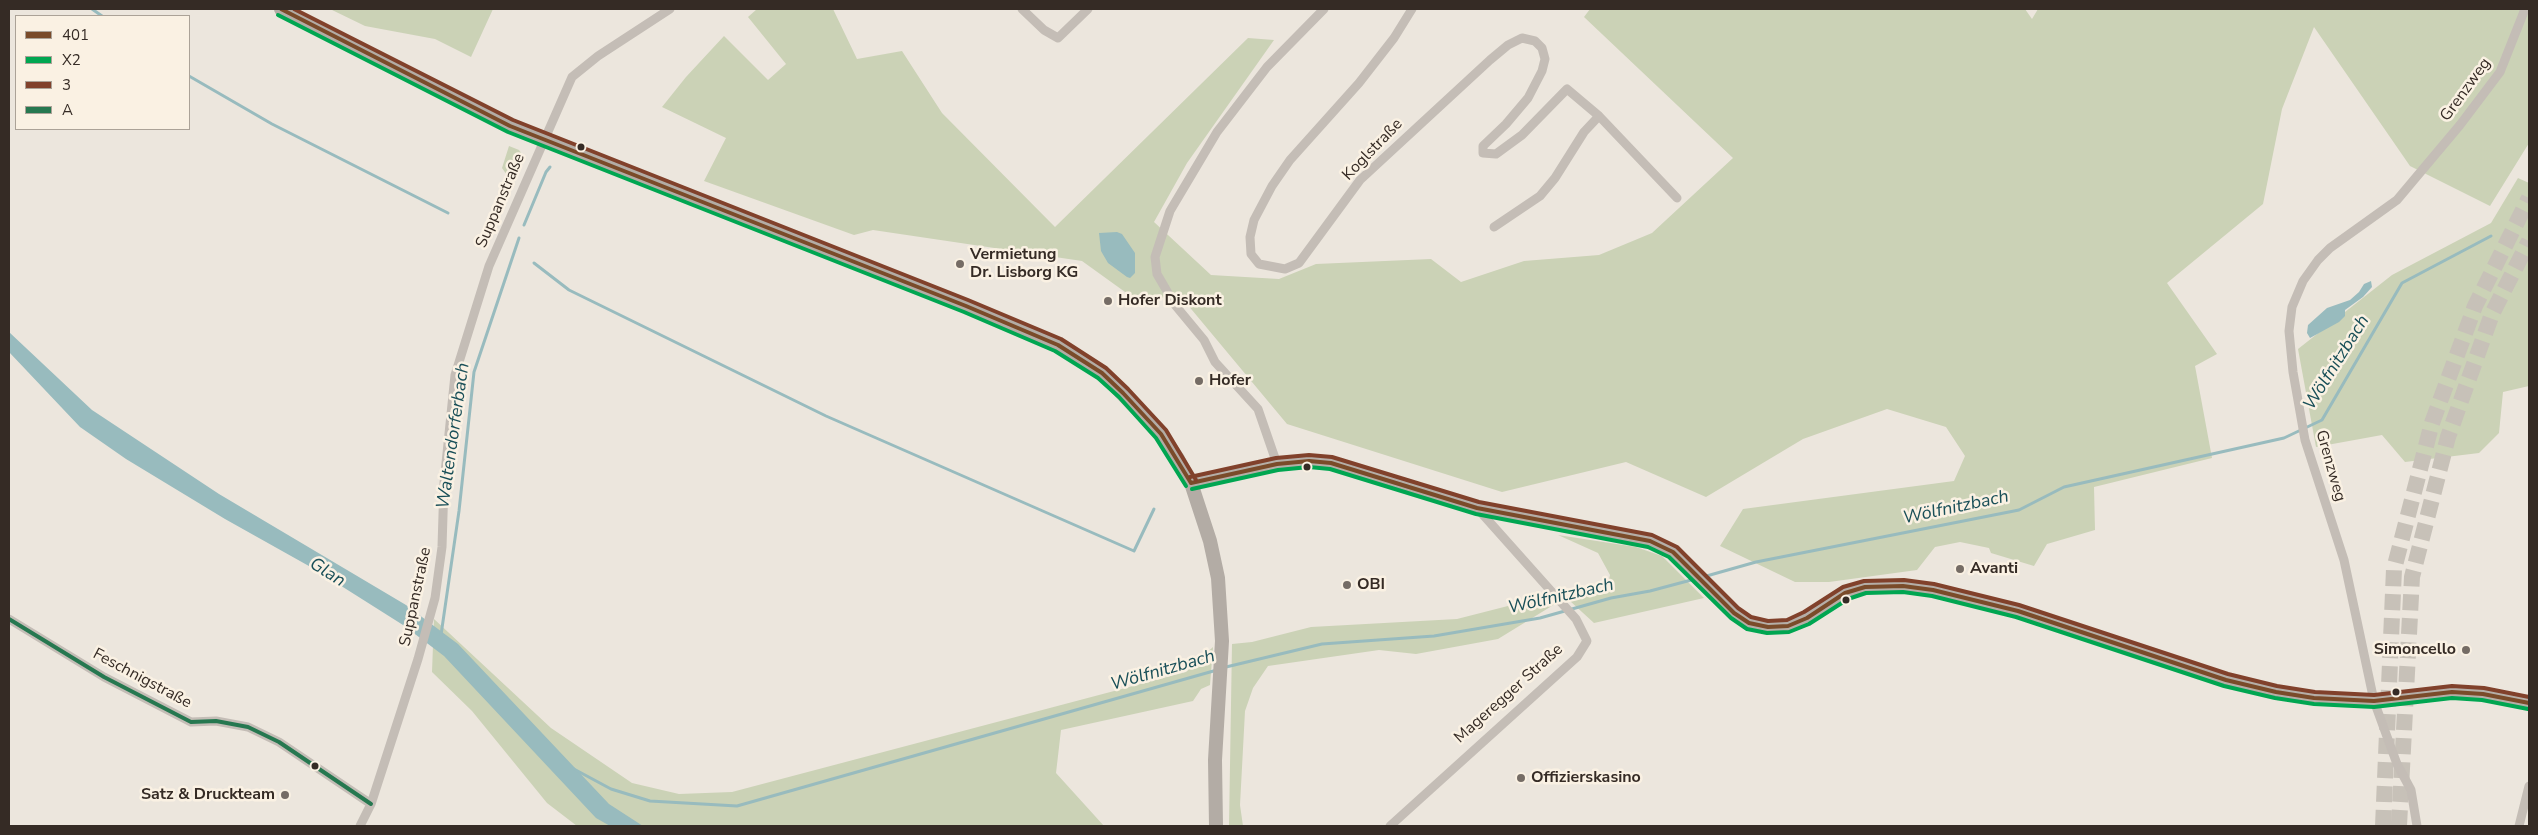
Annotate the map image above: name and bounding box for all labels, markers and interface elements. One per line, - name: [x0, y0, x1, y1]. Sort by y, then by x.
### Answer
- legend: [15, 15, 190, 130]
- text: 401: [62, 25, 89, 45]
- text: X2: [62, 50, 81, 70]
- street label: Grenzweg: [2437, 55, 2495, 125]
- text: 3: [62, 75, 71, 95]
- text: A: [62, 100, 73, 120]
- street label: Koglstraße: [1339, 115, 1407, 185]
- unlabelled marker: [576, 142, 586, 152]
- street label: Suppanstraße: [472, 151, 530, 251]
- place label: Vermietung Dr. Lisborg KG: [970, 245, 1078, 283]
- marker: Vermietung Dr. Lisborg KG: [954, 258, 966, 270]
- place label: Hofer Diskont: [1118, 291, 1222, 311]
- marker: Hofer Diskont: [1102, 295, 1114, 307]
- water label: Wölfnitzbach: [2299, 312, 2375, 414]
- water label: Waltendorferbach: [433, 362, 475, 510]
- place label: Hofer: [1209, 371, 1251, 391]
- marker: Hofer: [1193, 375, 1205, 387]
- street label: Grenzweg: [2311, 428, 2349, 504]
- unlabelled marker: [1302, 462, 1312, 472]
- water label: Wölfnitzbach: [1901, 486, 2011, 530]
- street label: Suppanstraße: [396, 546, 436, 648]
- water label: Glan: [305, 554, 349, 592]
- place label: Avanti: [1970, 559, 2018, 579]
- marker: Avanti: [1954, 563, 1966, 575]
- water label: Wölfnitzbach: [1506, 574, 1616, 620]
- place label: OBI: [1357, 575, 1385, 595]
- marker: OBI: [1341, 579, 1353, 591]
- unlabelled marker: [1841, 595, 1851, 605]
- street label: Mageregger Straße: [1451, 640, 1567, 748]
- place label: Simoncello: [2374, 640, 2456, 660]
- marker: Simoncello: [2460, 644, 2472, 656]
- street label: Feschnigstraße: [89, 645, 195, 713]
- water label: Wölfnitzbach: [1108, 646, 1218, 696]
- unlabelled marker: [2391, 687, 2401, 697]
- unlabelled marker: [310, 761, 320, 771]
- place label: Offizierskasino: [1531, 768, 1641, 788]
- marker: Offizierskasino: [1515, 772, 1527, 784]
- place label: Satz & Druckteam: [141, 785, 275, 805]
- marker: Satz & Druckteam: [279, 789, 291, 801]

